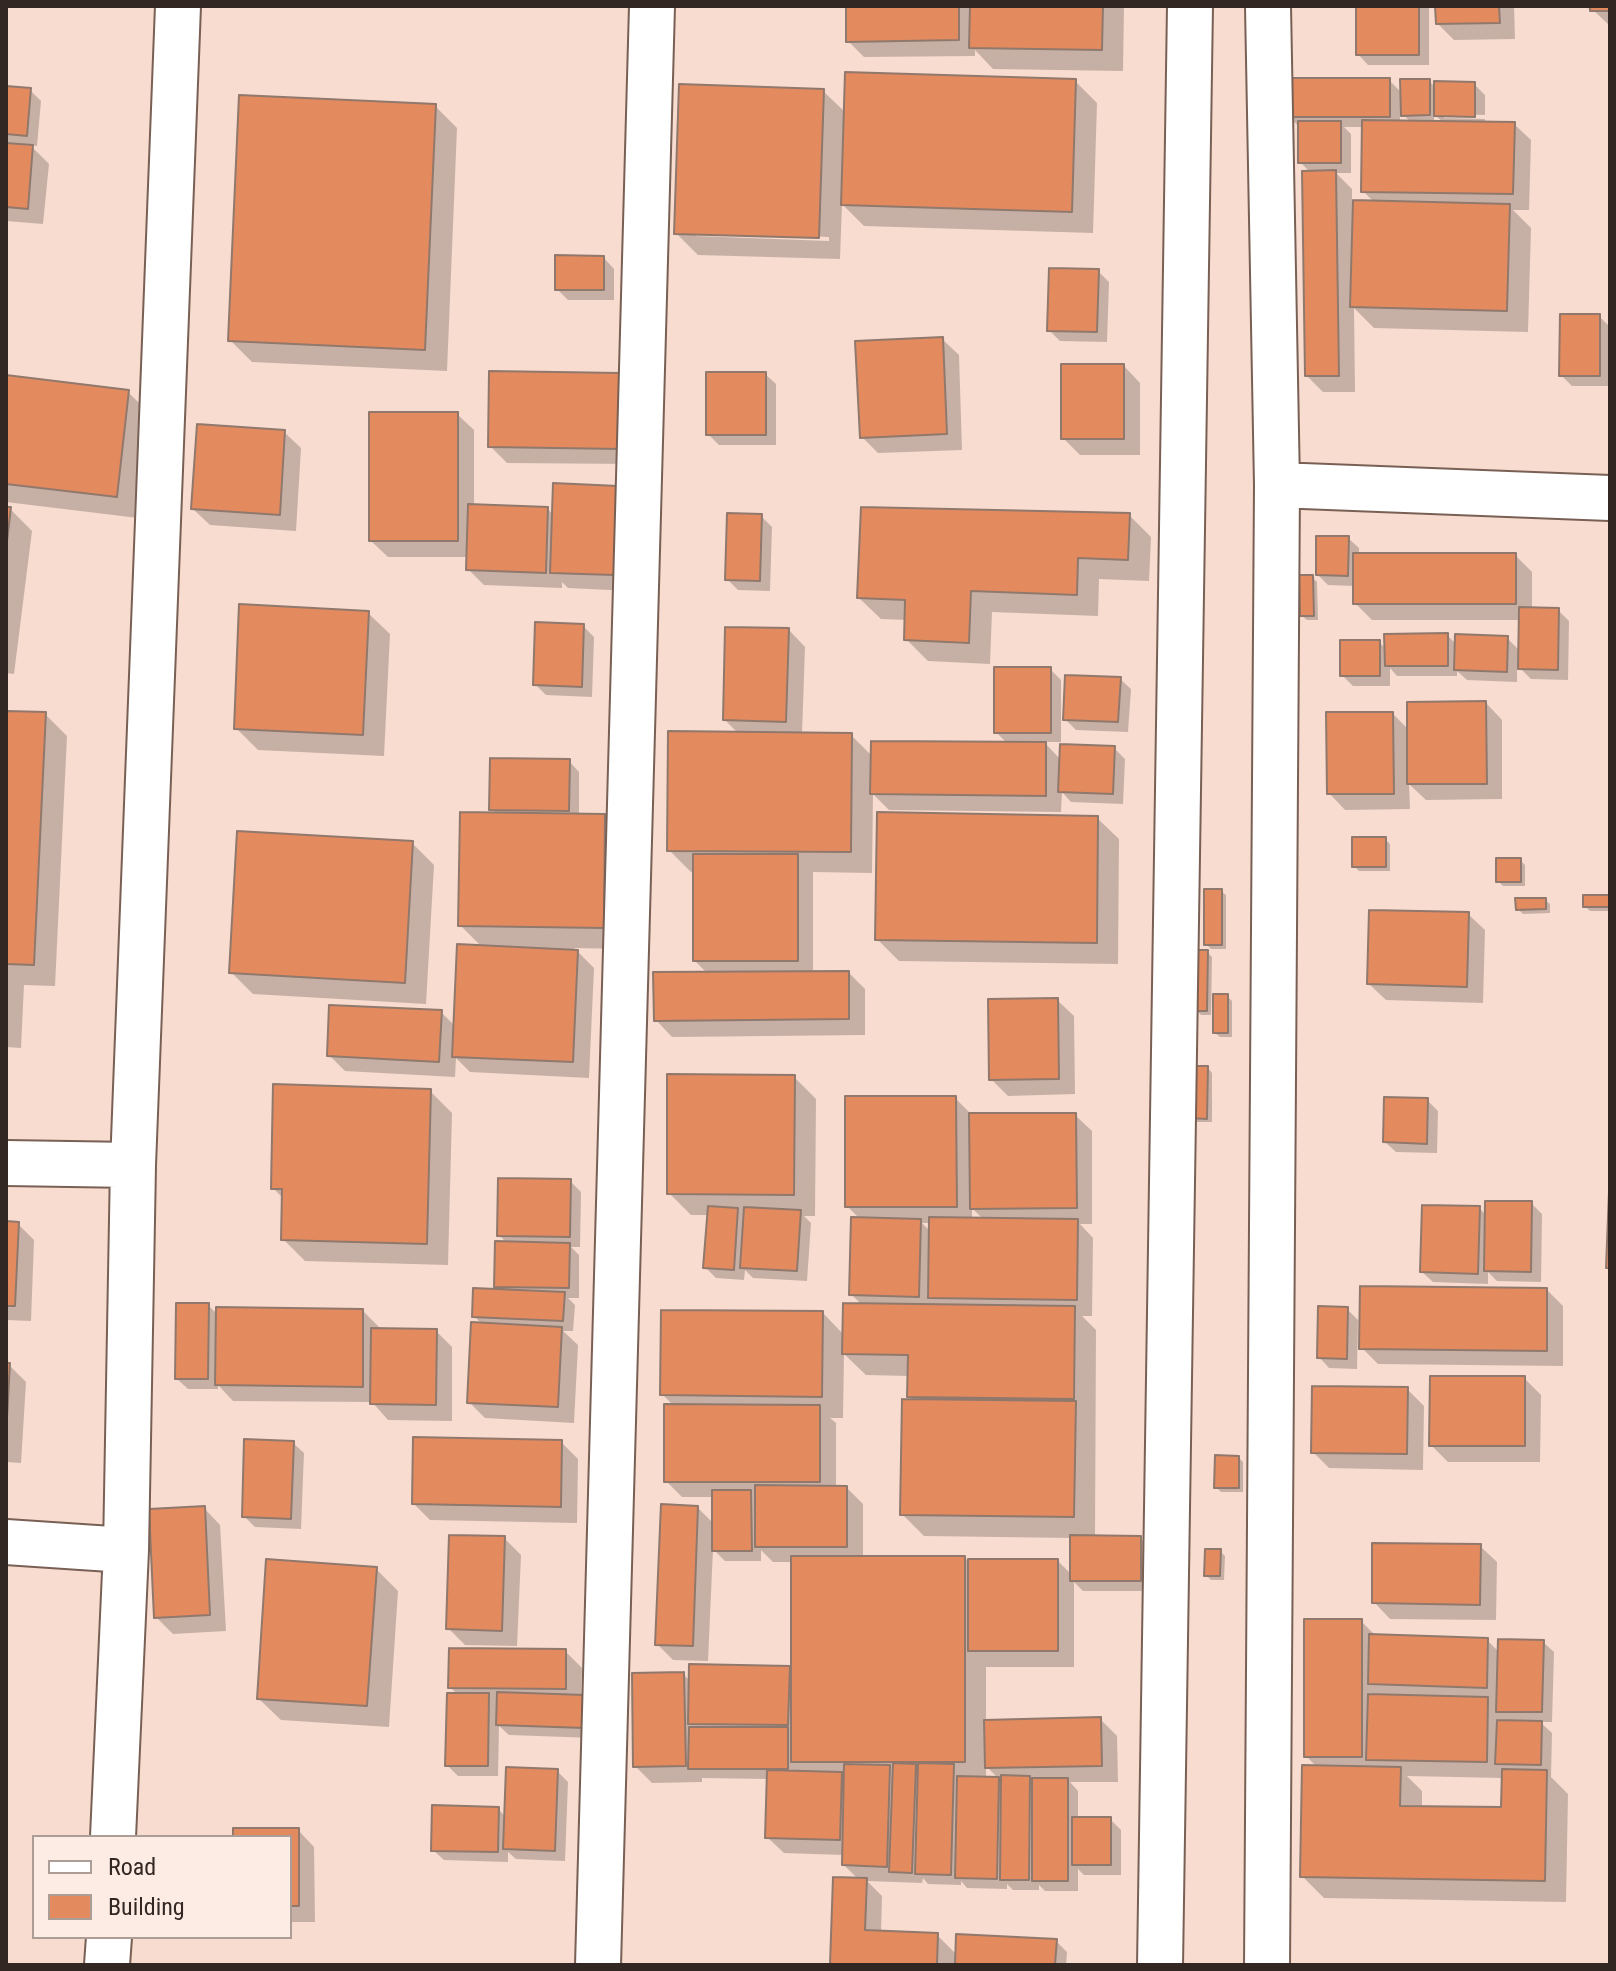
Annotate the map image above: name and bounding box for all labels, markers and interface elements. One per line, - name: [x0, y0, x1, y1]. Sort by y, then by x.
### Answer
- legend: [32, 1835, 292, 1939]
- text: Road: [108, 1853, 156, 1881]
- text: Building: [108, 1893, 185, 1921]

